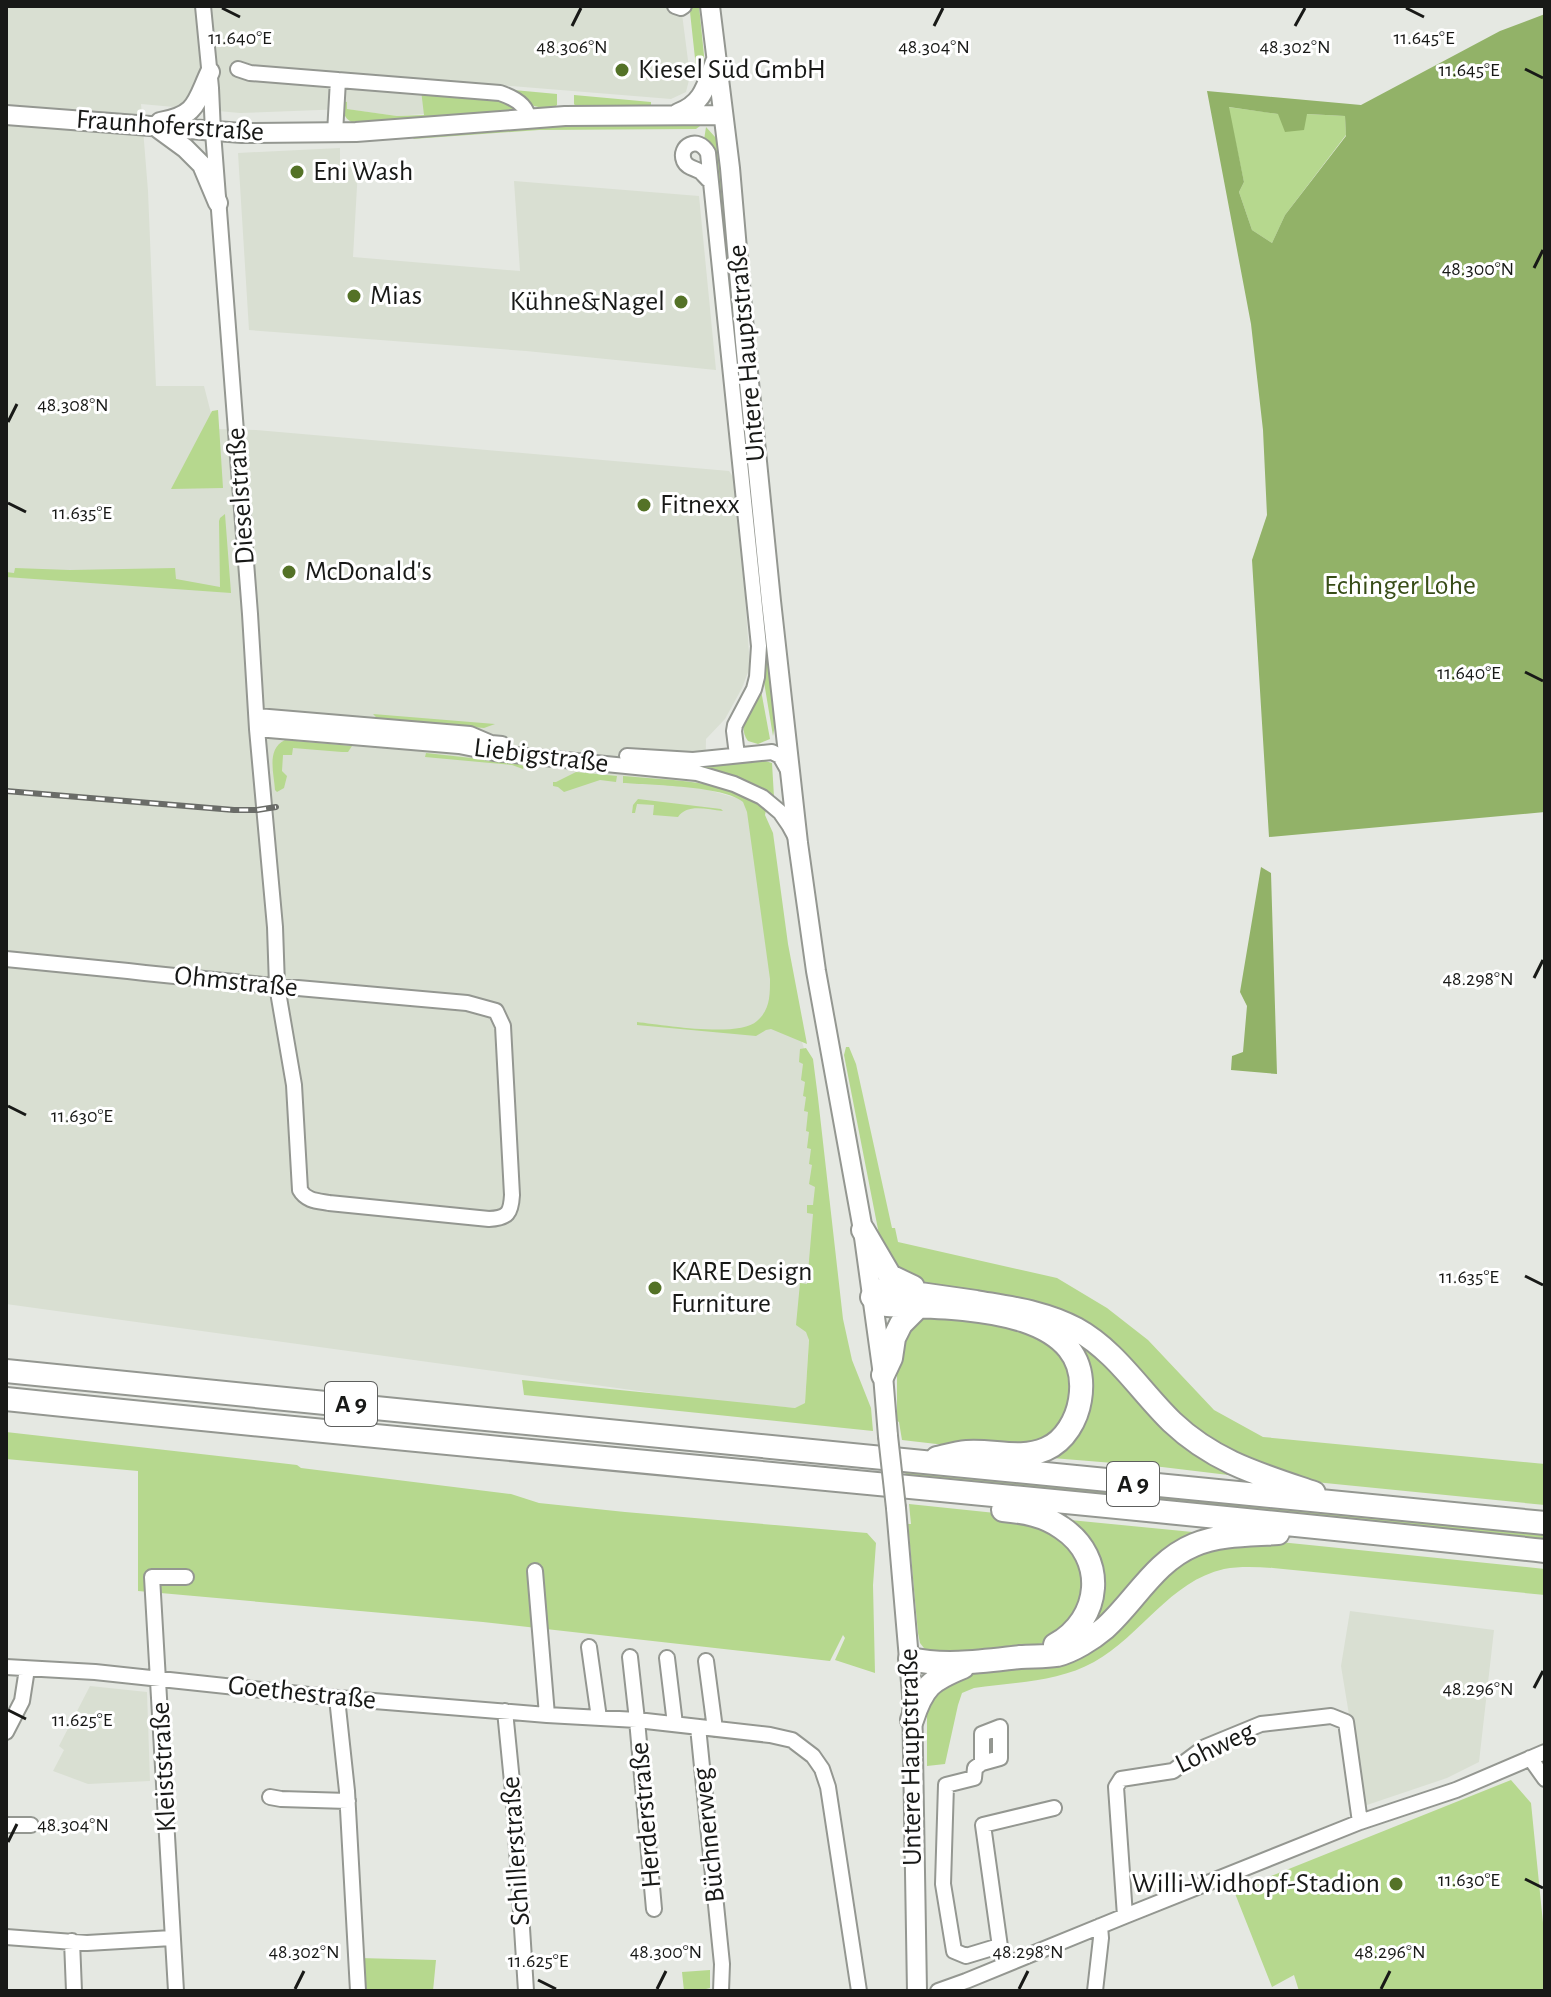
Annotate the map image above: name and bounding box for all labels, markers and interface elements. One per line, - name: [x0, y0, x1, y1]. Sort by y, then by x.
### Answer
- text: 11.640°E: [208, 28, 272, 48]
- text: 11.645°E: [1393, 28, 1455, 48]
- text: 48.306°N: [536, 37, 608, 57]
- text: 48.304°N: [898, 37, 970, 57]
- text: 48.302°N: [1259, 37, 1331, 57]
- place label: Kiesel Süd GmbH: [638, 56, 826, 84]
- text: 11.645°E: [1438, 60, 1500, 80]
- marker: Kiesel Süd GmbH: [613, 61, 631, 79]
- street label: Fraunhoferstraße: [75, 105, 265, 147]
- place label: Eni Wash: [313, 158, 413, 186]
- marker: Eni Wash: [288, 163, 306, 181]
- street label: Untere Hauptstraße: [724, 243, 770, 463]
- text: 48.300°N: [1442, 259, 1514, 279]
- place label: Mias: [370, 282, 422, 310]
- marker: Mias: [345, 287, 363, 305]
- place label: Kühne&Nagel: [510, 288, 665, 316]
- marker: Kühne&Nagel: [672, 293, 690, 311]
- text: 48.308°N: [37, 395, 109, 415]
- street label: Dieselstraße: [222, 427, 260, 565]
- place label: Fitnexx: [660, 491, 740, 519]
- marker: Fitnexx: [635, 496, 653, 514]
- text: 11.635°E: [52, 503, 112, 523]
- place label: McDonald's: [305, 558, 432, 586]
- marker: McDonald's: [280, 563, 298, 581]
- park label: Echinger Lohe: [1324, 572, 1476, 600]
- text: 11.640°E: [1437, 663, 1501, 683]
- street label: Liebigstraße: [472, 734, 610, 778]
- street label: Ohmstraße: [173, 962, 299, 1002]
- text: 48.298°N: [1442, 969, 1514, 989]
- text: 11.630°E: [51, 1106, 113, 1126]
- place label: KARE Design Furniture: [671, 1258, 812, 1318]
- text: 11.635°E: [1439, 1267, 1499, 1287]
- marker: KARE Design Furniture: [646, 1279, 664, 1297]
- road number: A 9: [325, 1382, 377, 1426]
- road number: A 9: [1107, 1462, 1159, 1506]
- street label: Untere Hauptstraße: [895, 1648, 927, 1866]
- street label: Goethestraße: [227, 1671, 377, 1715]
- text: 48.296°N: [1442, 1679, 1514, 1699]
- street label: Kleiststraße: [147, 1701, 181, 1833]
- text: 11.625°E: [52, 1710, 113, 1730]
- street label: Lohweg: [1171, 1717, 1259, 1779]
- street label: Herderstraße: [626, 1741, 666, 1889]
- street label: Büchnerweg: [688, 1766, 730, 1904]
- street label: Schillerstraße: [497, 1775, 535, 1927]
- text: 48.304°N: [37, 1815, 109, 1835]
- place label: Willi-Widhopf-Stadion: [1132, 1870, 1380, 1898]
- text: 11.630°E: [1438, 1870, 1500, 1890]
- marker: Willi-Widhopf-Stadion: [1387, 1875, 1405, 1893]
- text: 48.302°N: [268, 1942, 340, 1962]
- text: 48.300°N: [630, 1942, 702, 1962]
- text: 48.298°N: [992, 1942, 1064, 1962]
- text: 48.296°N: [1354, 1942, 1426, 1962]
- text: 11.625°E: [508, 1951, 569, 1971]

